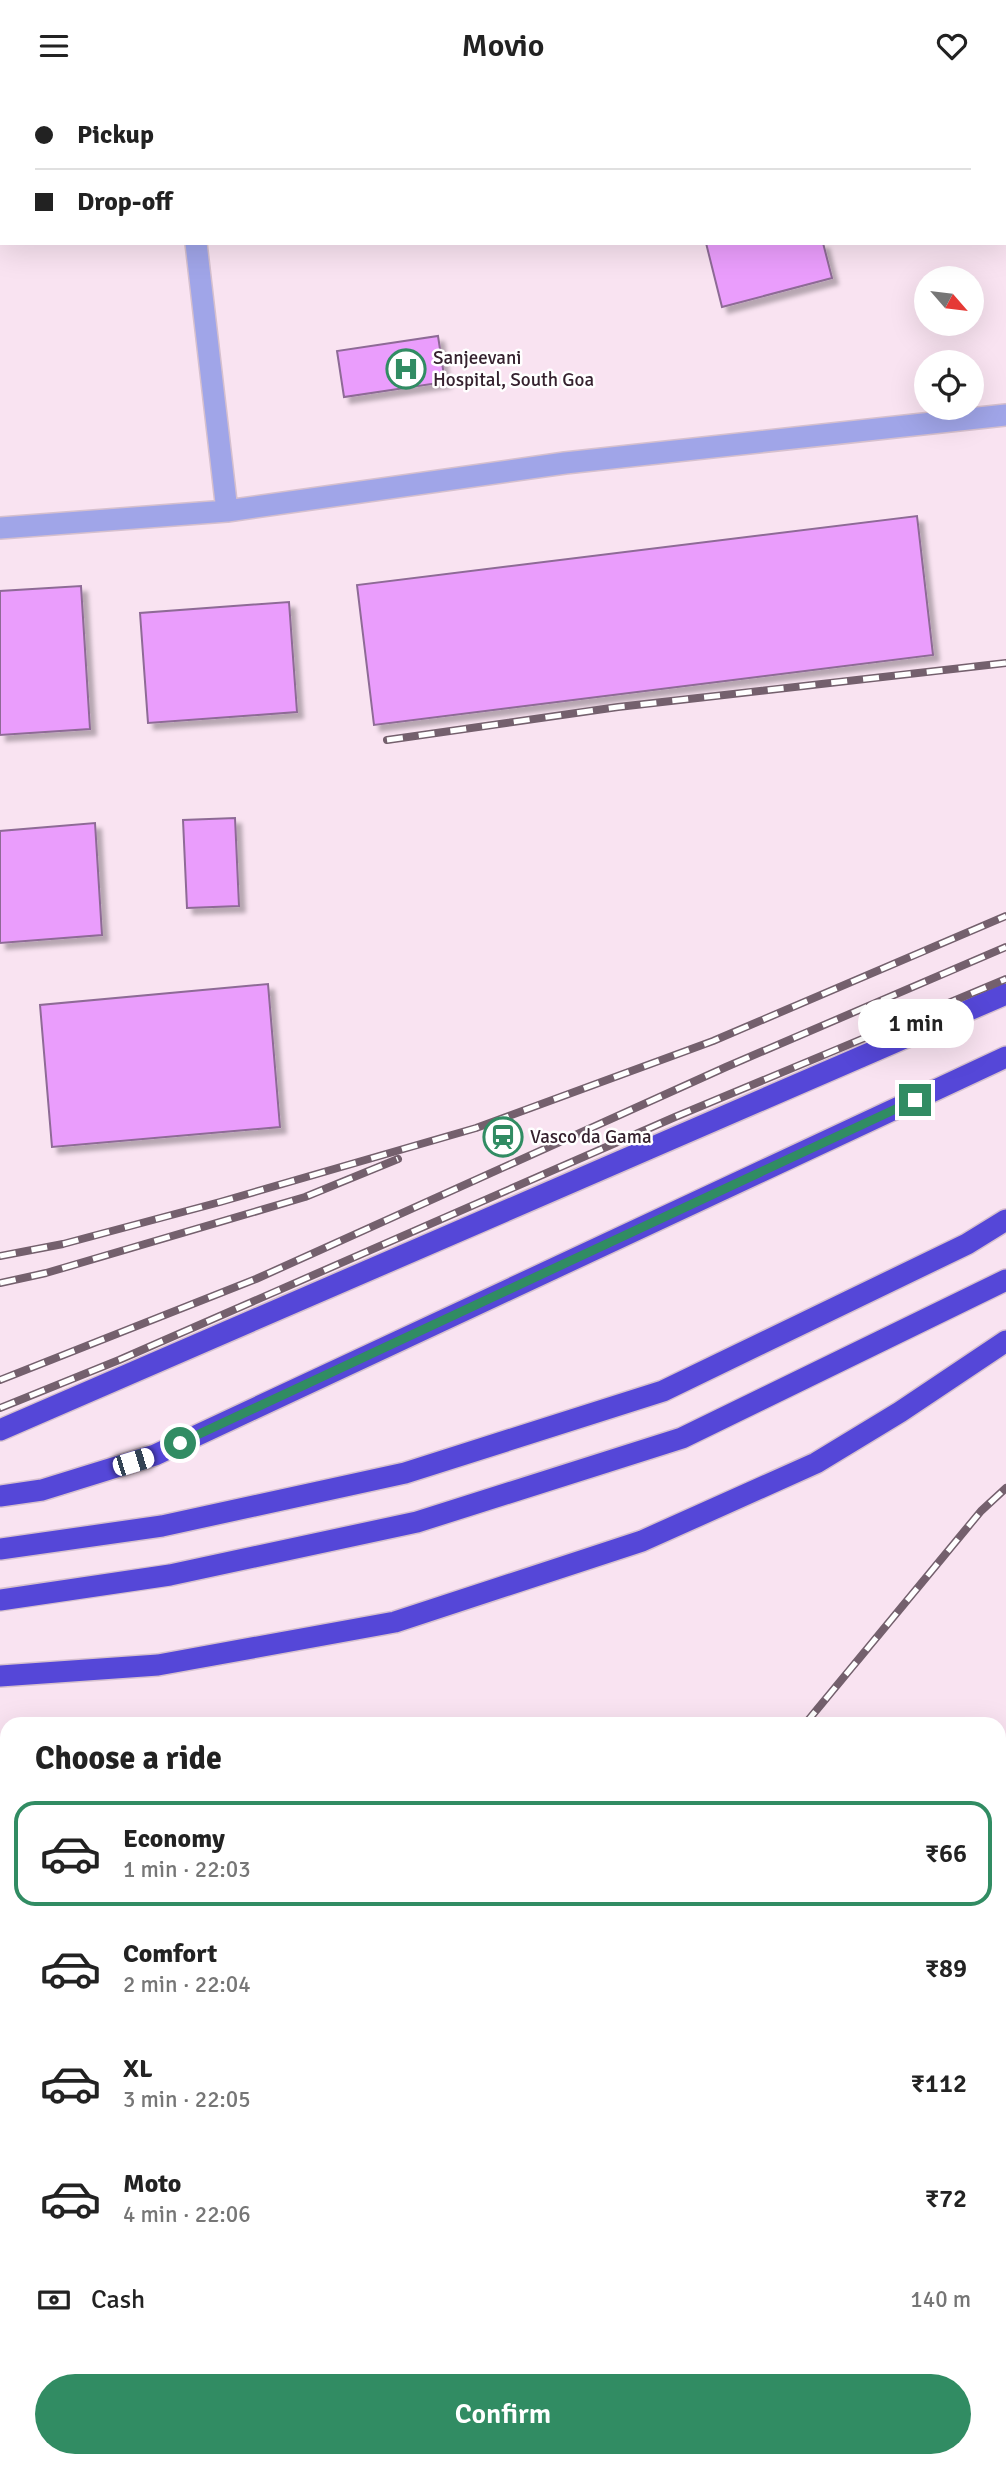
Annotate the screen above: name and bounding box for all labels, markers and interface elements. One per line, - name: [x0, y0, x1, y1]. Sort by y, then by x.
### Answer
- text: Movio: [462, 26, 544, 65]
- icon: menu: [35, 27, 73, 65]
- icon: heart: [933, 27, 971, 65]
- text: Pickup: [77, 119, 154, 151]
- text: Drop-off: [77, 186, 173, 218]
- north arrow: [914, 266, 984, 336]
- map controls: [914, 266, 984, 420]
- place label: Sanjeevani Hospital, South Goa: [433, 346, 594, 392]
- hospital icon: Sanjeevani Hospital, South Goa: [385, 348, 427, 390]
- button: locate: [914, 350, 984, 420]
- callout: 1 min: [857, 999, 973, 1047]
- text: 1 min: [888, 1009, 944, 1038]
- route end: [899, 1084, 931, 1116]
- station icon: Vasco da Gama: [482, 1116, 524, 1158]
- place label: Vasco da Gama: [530, 1125, 652, 1149]
- route start: [164, 1427, 196, 1459]
- car: [110, 1446, 157, 1478]
- text: Choose a ride: [35, 1739, 222, 1778]
- icon: car: [39, 1822, 102, 1885]
- text: Economy: [123, 1823, 225, 1855]
- text: ₹66: [925, 1838, 967, 1870]
- text: 1 min · 22:03: [123, 1855, 251, 1884]
- icon: car: [39, 1937, 102, 2000]
- text: Comfort: [123, 1938, 217, 1970]
- text: ₹89: [925, 1953, 967, 1985]
- text: 2 min · 22:04: [123, 1970, 251, 1999]
- icon: car: [39, 2052, 102, 2115]
- text: XL: [123, 2053, 153, 2085]
- text: ₹112: [911, 2068, 967, 2100]
- text: 3 min · 22:05: [123, 2085, 251, 2114]
- icon: car: [39, 2167, 102, 2230]
- text: Moto: [123, 2168, 181, 2200]
- text: ₹72: [925, 2183, 967, 2215]
- text: 4 min · 22:06: [123, 2200, 251, 2229]
- icon: cash: [35, 2281, 73, 2319]
- text: Cash: [91, 2284, 145, 2316]
- text: 140 m: [910, 2285, 971, 2314]
- button: Confirm: [35, 2374, 971, 2454]

